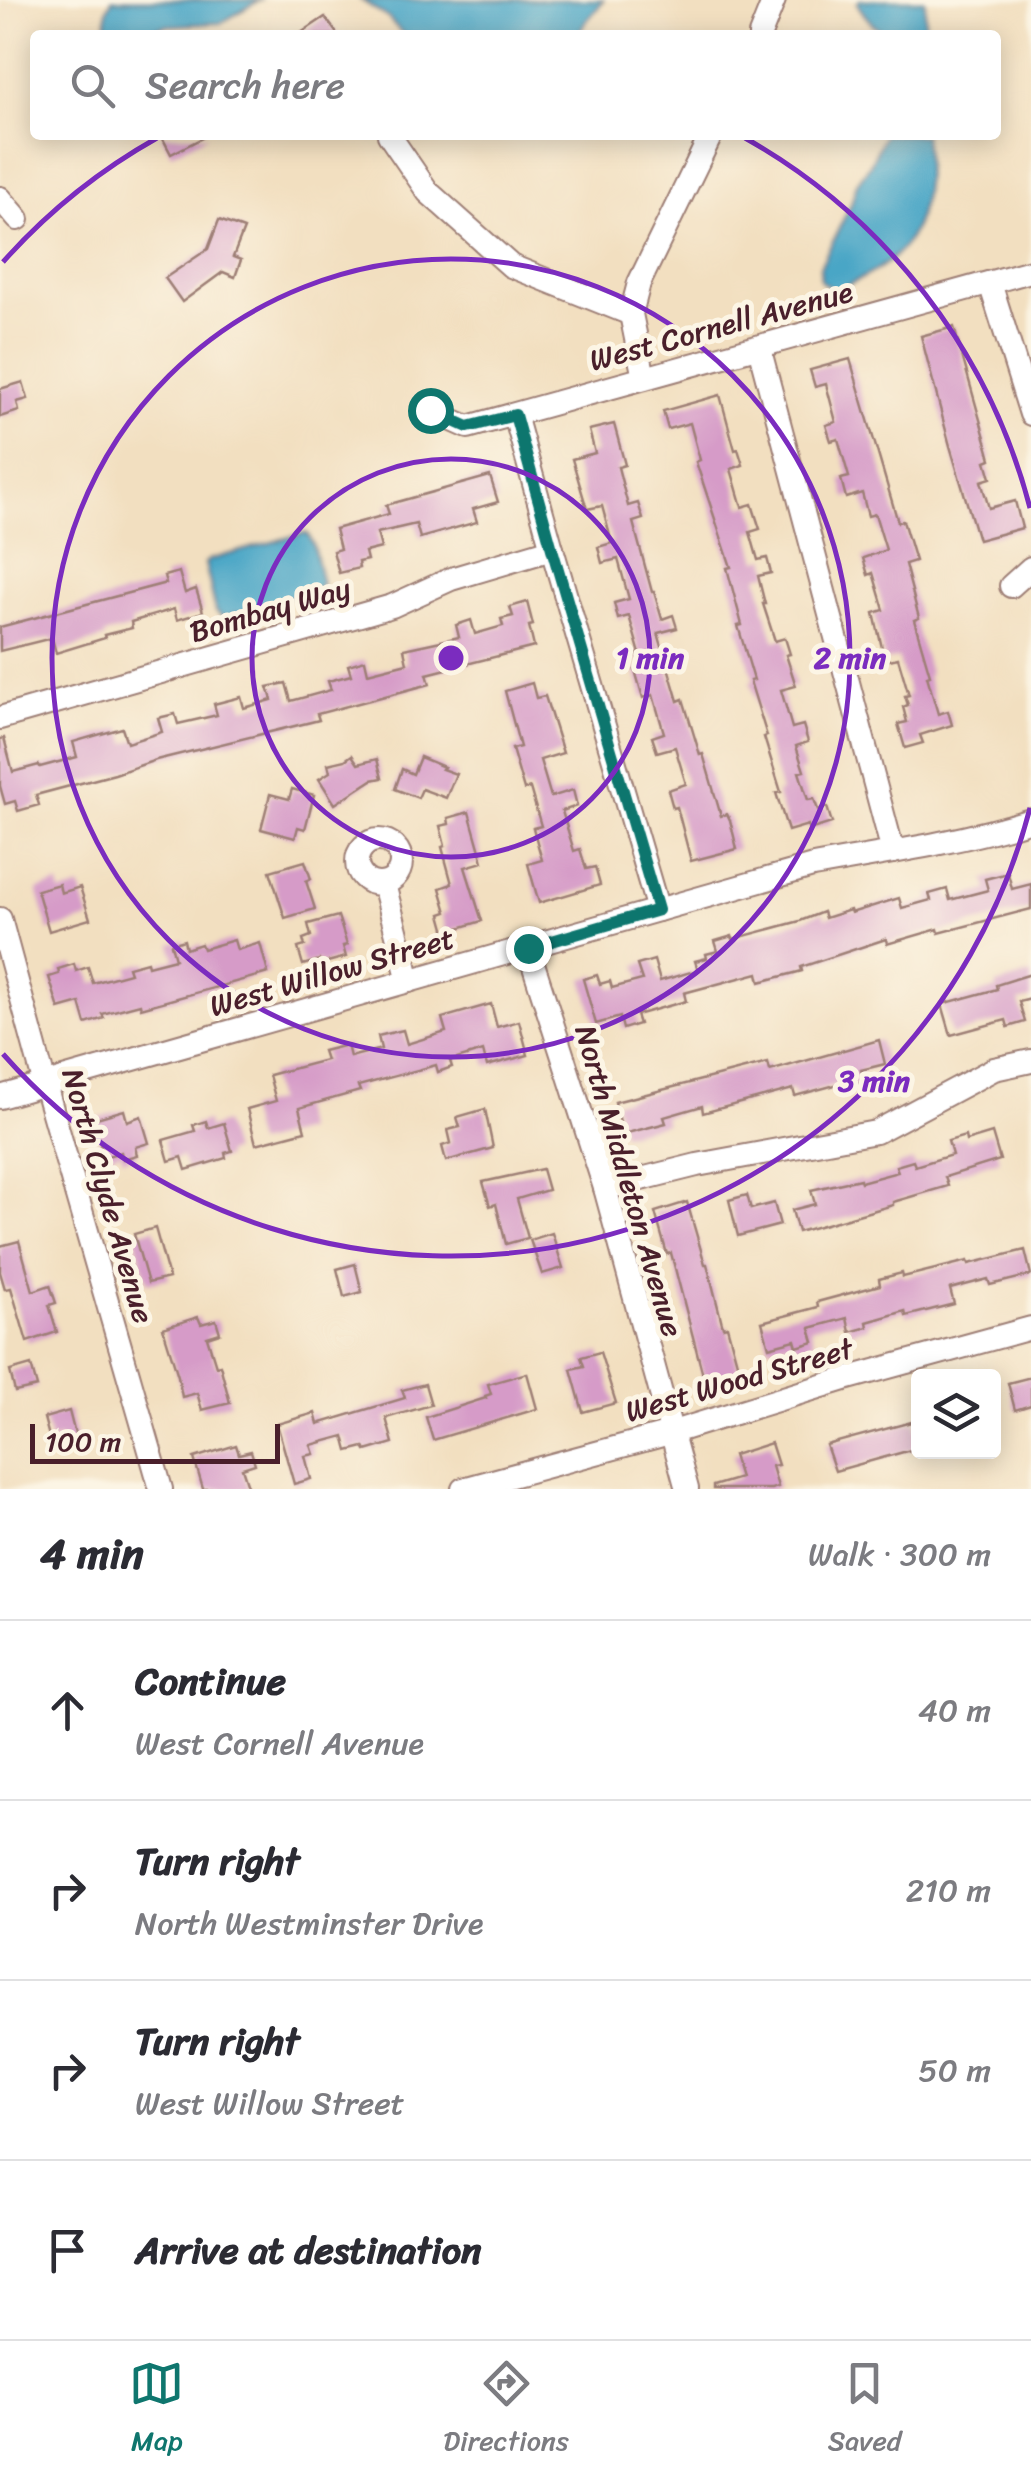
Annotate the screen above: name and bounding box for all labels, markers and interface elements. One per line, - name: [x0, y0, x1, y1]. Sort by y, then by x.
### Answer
- search box: [30, 30, 1001, 140]
- text: Search here: [145, 52, 345, 119]
- icon: search: [65, 58, 120, 113]
- street label: West Cornell Avenue: [583, 265, 859, 387]
- route start: [408, 388, 454, 434]
- street label: Bombay Way: [183, 561, 357, 659]
- text: 1 min: [616, 631, 685, 685]
- text: 2 min: [814, 631, 887, 685]
- centre of rings: [433, 640, 469, 676]
- street label: West Willow Street: [203, 911, 461, 1033]
- route end: [506, 926, 552, 972]
- street label: North Middleton Avenue: [559, 1019, 699, 1343]
- text: 3 min: [837, 1054, 911, 1108]
- street label: North Clyde Avenue: [46, 1062, 170, 1330]
- street label: West Wood Street: [619, 1321, 861, 1438]
- map controls: [911, 1369, 1001, 1459]
- button: layers: [911, 1369, 1001, 1459]
- text: 100 m: [45, 1417, 121, 1466]
- scale bar: [30, 1419, 280, 1464]
- text: 4 min: [40, 1517, 144, 1591]
- text: Walk · 300 m: [808, 1526, 991, 1583]
- text: Continue: [135, 1648, 286, 1715]
- text: 40 m: [918, 1682, 991, 1739]
- icon: ahead: [40, 1683, 95, 1738]
- text: West Cornell Avenue: [135, 1715, 424, 1772]
- text: Turn right: [135, 1828, 300, 1895]
- text: 210 m: [906, 1862, 991, 1919]
- icon: right: [40, 1863, 95, 1918]
- text: North Westminster Drive: [135, 1895, 483, 1952]
- text: Turn right: [135, 2008, 300, 2075]
- text: 50 m: [918, 2042, 991, 2099]
- icon: right: [40, 2043, 95, 2098]
- text: West Willow Street: [135, 2075, 405, 2132]
- text: Arrive at destination: [135, 2217, 482, 2284]
- icon: arrive: [40, 2223, 95, 2278]
- tab: Map: [129, 2356, 184, 2465]
- tab: Directions: [443, 2356, 569, 2465]
- tab: Saved: [828, 2356, 902, 2465]

